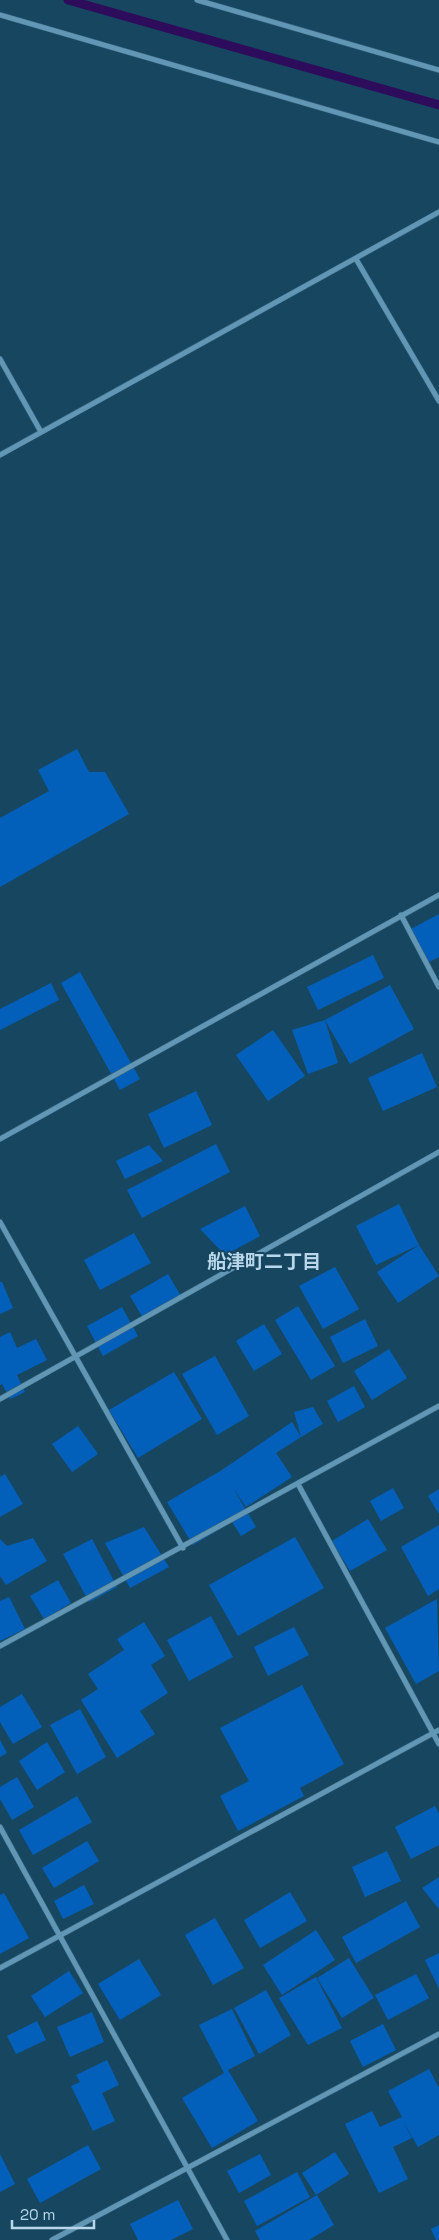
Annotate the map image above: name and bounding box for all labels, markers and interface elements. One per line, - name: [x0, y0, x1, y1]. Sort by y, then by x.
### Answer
- district label: 船津町二丁目: [207, 1249, 321, 1274]
- scale bar: [12, 2198, 95, 2230]
- text: 20 m: [20, 2205, 55, 2224]

